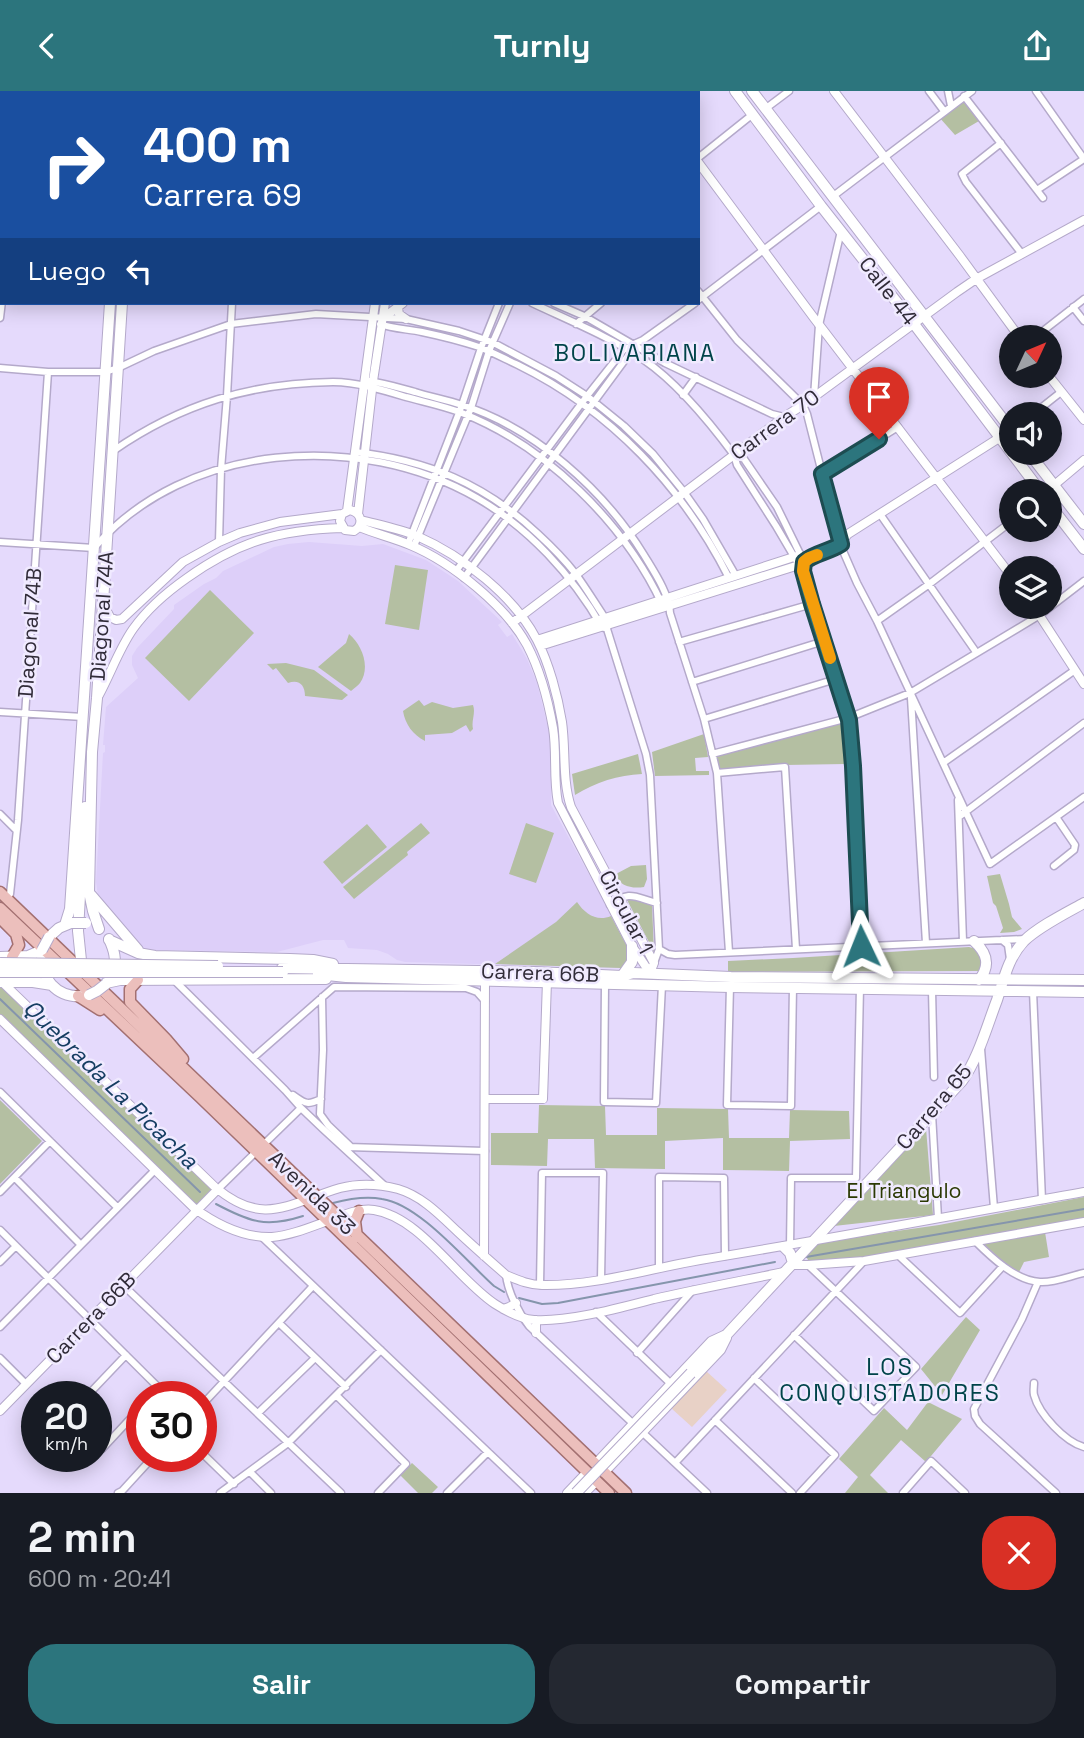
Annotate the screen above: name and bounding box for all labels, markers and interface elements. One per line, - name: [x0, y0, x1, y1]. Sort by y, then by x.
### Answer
- text: Turnly: [494, 26, 590, 66]
- icon: back: [28, 27, 66, 65]
- icon: share: [1018, 27, 1056, 65]
- text: 400 m: [143, 114, 292, 176]
- icon: right: [28, 119, 119, 210]
- text: Carrera 69: [143, 175, 302, 215]
- street label: Calle 44: [853, 251, 924, 330]
- icon: left: [120, 252, 158, 290]
- text: Luego: [28, 254, 106, 288]
- north arrow: [999, 325, 1062, 389]
- map controls: [999, 325, 1062, 619]
- district label: BOLIVARIANA: [554, 338, 716, 368]
- pin: [849, 367, 909, 439]
- icon: arrive: [860, 378, 898, 416]
- street label: Carrera 70: [725, 383, 825, 466]
- button: sound: [999, 402, 1062, 465]
- button: search: [999, 479, 1062, 542]
- street label: Diagonal 74A: [84, 550, 119, 682]
- button: layers: [999, 556, 1062, 619]
- street label: Diagonal 74B: [11, 567, 48, 699]
- street label: Circular 1: [593, 865, 660, 958]
- position arrow: [824, 909, 898, 983]
- street label: Carrera 66B: [481, 957, 599, 988]
- water label: Quebrada La Picacha: [17, 993, 205, 1176]
- street label: Carrera 65: [890, 1058, 977, 1155]
- street label: Avenida 33: [263, 1145, 361, 1241]
- park label: El Triangulo: [846, 1177, 962, 1204]
- street label: Carrera 66B: [40, 1266, 141, 1369]
- district label: LOS CONQUISTADORES: [779, 1352, 1001, 1408]
- speed limit sign: 30: [126, 1381, 217, 1472]
- text: 20: [45, 1395, 88, 1439]
- text: km/h: [45, 1432, 88, 1455]
- text: 2 min: [28, 1511, 137, 1564]
- button: close: [982, 1516, 1056, 1590]
- text: 600 m · 20:41: [28, 1564, 171, 1594]
- button: Salir: [28, 1644, 535, 1724]
- button: Compartir: [549, 1644, 1056, 1724]

